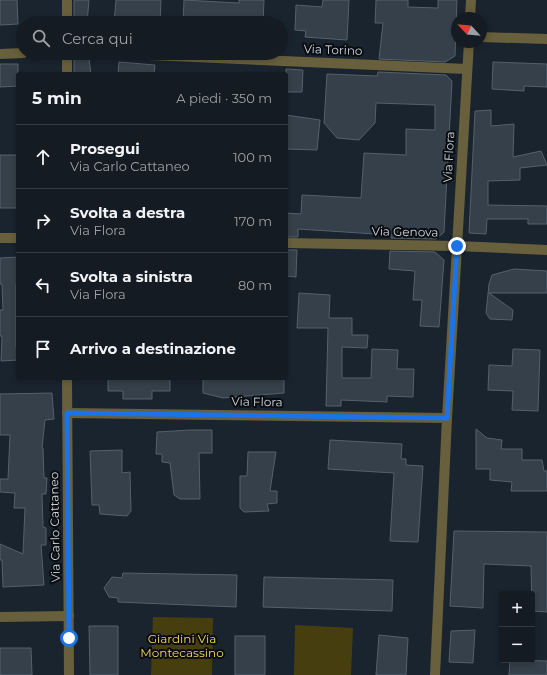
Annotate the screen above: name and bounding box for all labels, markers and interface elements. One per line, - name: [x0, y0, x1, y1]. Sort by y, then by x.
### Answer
- north arrow: [451, 12, 487, 48]
- search box: [16, 16, 288, 60]
- icon: search: [30, 27, 52, 49]
- text: Cerca qui: [62, 29, 133, 48]
- street label: Via Torino: [303, 41, 363, 58]
- text: 5 min: [32, 88, 82, 108]
- text: A piedi · 350 m: [176, 90, 272, 106]
- street label: Via Flora: [440, 131, 457, 183]
- text: Prosegui: [70, 139, 140, 158]
- icon: ahead: [32, 146, 54, 168]
- text: 100 m: [233, 149, 272, 165]
- text: Via Carlo Cattaneo: [70, 158, 190, 174]
- text: Svolta a destra: [70, 203, 185, 222]
- icon: right: [32, 210, 54, 232]
- text: 170 m: [234, 213, 272, 229]
- text: Via Flora: [70, 222, 126, 238]
- street label: Via Genova: [371, 223, 439, 240]
- route end: [448, 237, 466, 255]
- text: Svolta a sinistra: [70, 267, 193, 286]
- icon: left: [32, 274, 54, 296]
- text: 80 m: [238, 277, 272, 293]
- text: Via Flora: [70, 286, 126, 302]
- icon: arrive: [32, 338, 54, 360]
- text: Arrivo a destinazione: [70, 339, 236, 358]
- street label: Via Flora: [231, 394, 283, 409]
- street label: Via Carlo Cattaneo: [46, 472, 63, 582]
- map controls: [499, 591, 535, 663]
- button: +: [499, 591, 535, 627]
- button: −: [499, 627, 535, 663]
- route start: [60, 629, 78, 647]
- park label: Giardini Via Montecassino: [140, 631, 224, 660]

